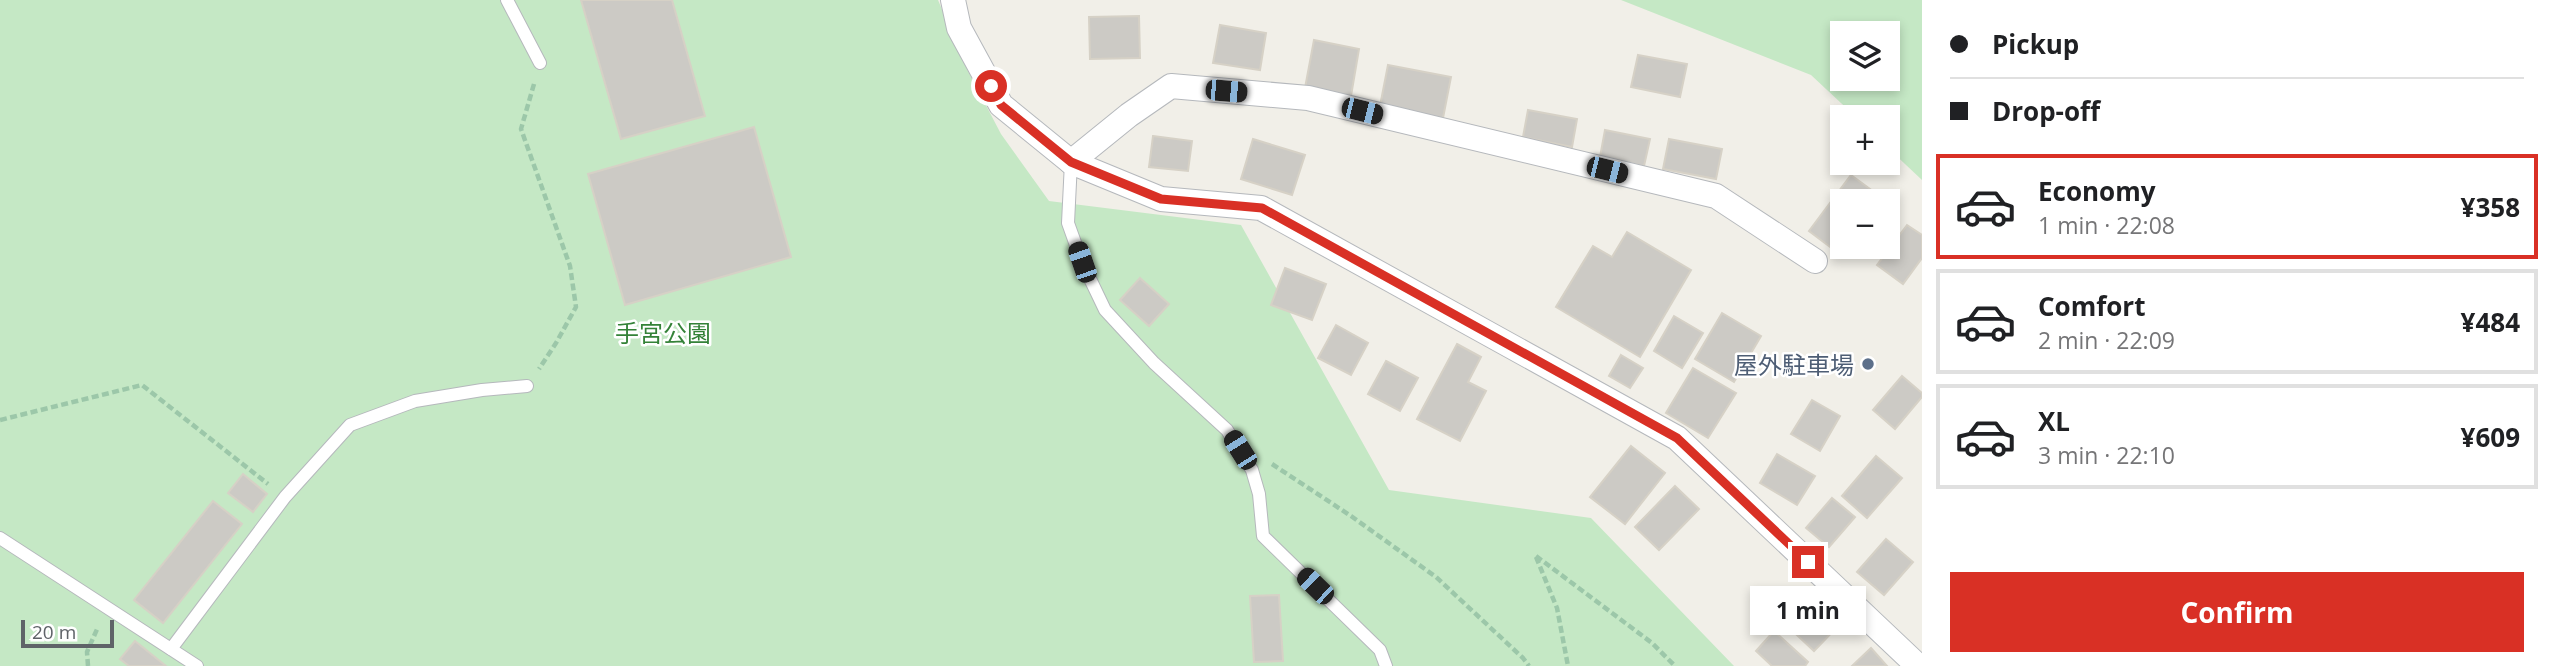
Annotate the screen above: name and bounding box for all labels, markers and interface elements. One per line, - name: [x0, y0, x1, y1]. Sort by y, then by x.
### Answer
- map controls: [1830, 21, 1900, 259]
- button: layers: [1830, 21, 1900, 91]
- text: Pickup: [1992, 26, 2079, 62]
- route start: [975, 70, 1007, 102]
- car: [1205, 79, 1248, 103]
- text: Drop-off: [1992, 93, 2100, 129]
- car: [1340, 96, 1385, 126]
- button: +: [1830, 105, 1900, 175]
- car: [1585, 155, 1630, 185]
- text: Economy: [2038, 173, 2156, 209]
- icon: car: [1954, 175, 2017, 238]
- button: −: [1830, 189, 1900, 259]
- text: ¥358: [2461, 189, 2520, 225]
- text: 1 min · 22:08: [2038, 209, 2175, 241]
- car: [1066, 239, 1099, 285]
- text: Comfort: [2038, 288, 2145, 324]
- icon: car: [1954, 290, 2017, 353]
- text: ¥484: [2461, 304, 2520, 340]
- park label: 手宮公園: [615, 316, 711, 349]
- text: 2 min · 22:09: [2038, 324, 2175, 356]
- place label: 屋外駐車場: [1734, 348, 1854, 381]
- marker: 屋外駐車場: [1860, 356, 1876, 372]
- text: XL: [2038, 403, 2070, 439]
- icon: car: [1954, 405, 2017, 468]
- text: ¥609: [2461, 419, 2520, 455]
- car: [1220, 427, 1261, 473]
- text: 3 min · 22:10: [2038, 439, 2175, 471]
- route end: [1792, 546, 1824, 578]
- car: [1293, 564, 1338, 608]
- button: Confirm: [1950, 572, 2524, 652]
- callout: 1 min: [1750, 586, 1866, 636]
- text: 1 min: [1776, 594, 1840, 626]
- scale bar: [21, 617, 114, 649]
- text: 20 m: [32, 619, 76, 645]

